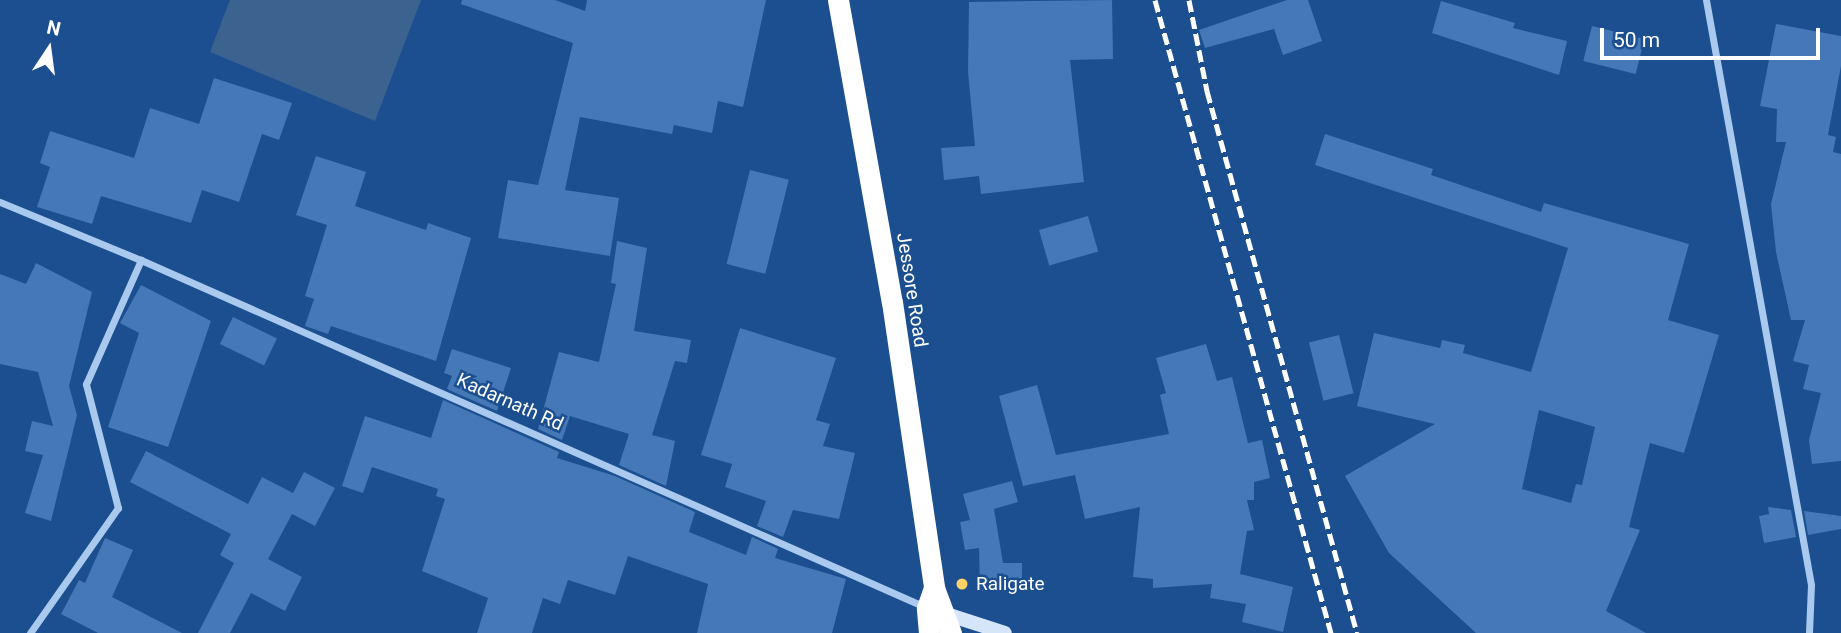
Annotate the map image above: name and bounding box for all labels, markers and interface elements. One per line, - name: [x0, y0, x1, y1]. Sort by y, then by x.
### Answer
- north arrow: [14, 14, 84, 84]
- scale bar: [1603, 14, 1824, 58]
- text: N: [45, 15, 63, 41]
- text: 50 m: [1613, 28, 1660, 52]
- street label: Jessore Road: [892, 231, 932, 349]
- street label: Kadarnath Rd: [453, 368, 567, 436]
- place label: Raligate: [976, 573, 1045, 595]
- marker: Raligate: [954, 576, 970, 592]

